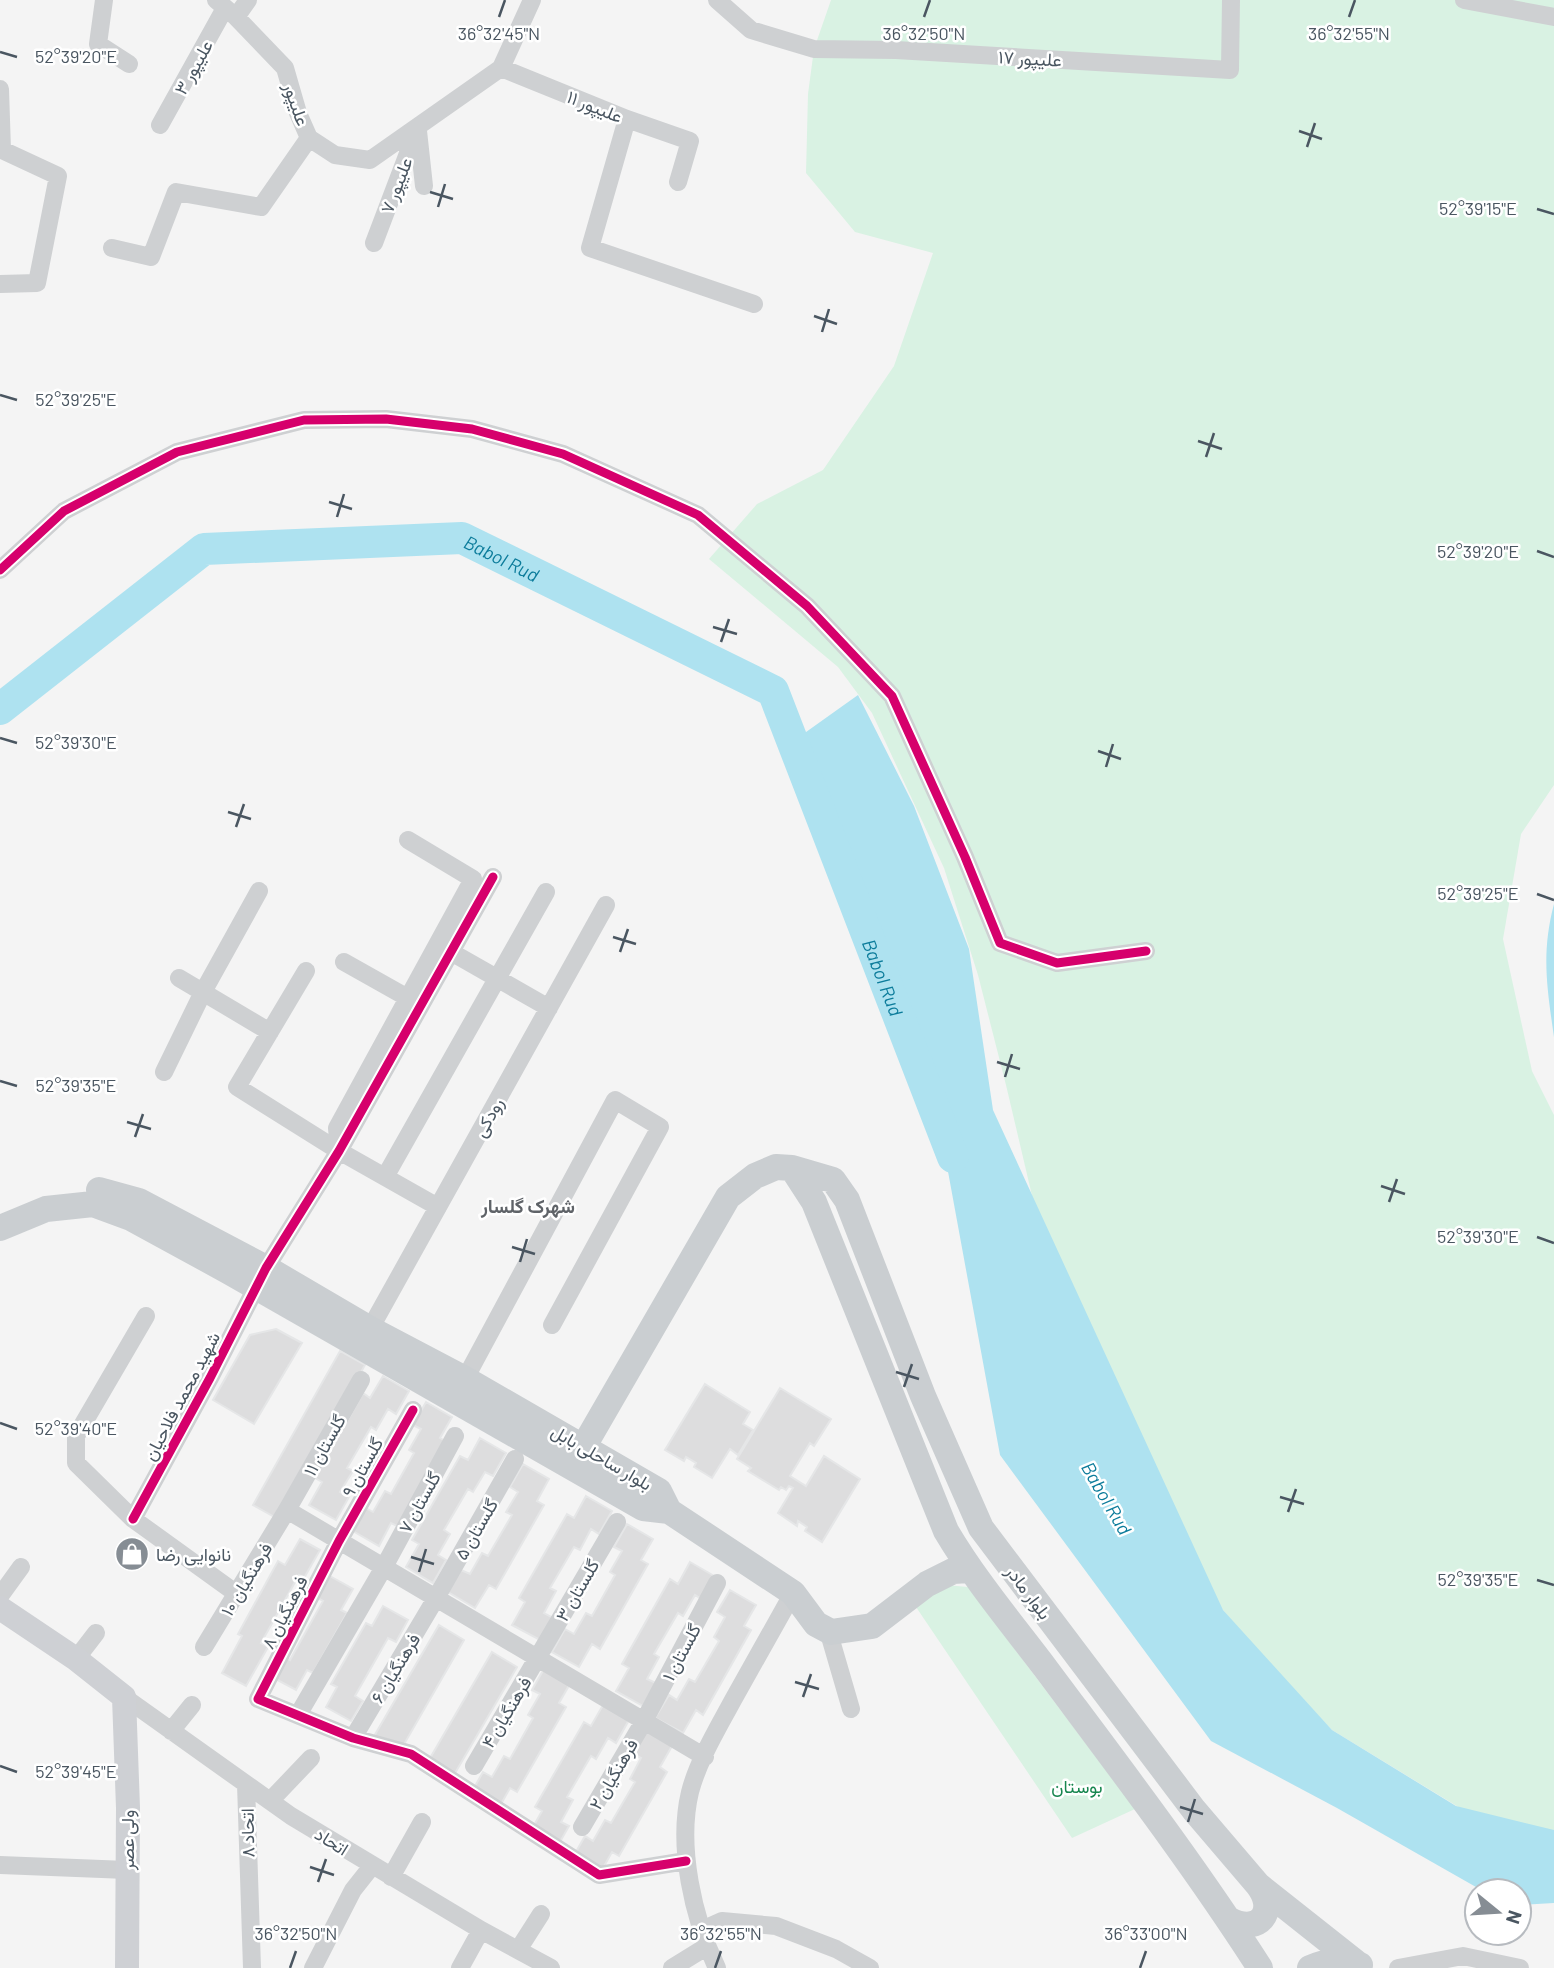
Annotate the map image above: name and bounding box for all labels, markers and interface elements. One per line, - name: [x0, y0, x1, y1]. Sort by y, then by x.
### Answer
- text: 36°32'45"N: [458, 22, 540, 44]
- text: 36°32'50"N: [882, 22, 966, 44]
- text: 36°32'55"N: [1308, 22, 1390, 44]
- street label: علیپور ۳: [169, 36, 219, 99]
- text: 52°39'20"E: [35, 45, 117, 67]
- street label: علیپور ۱۷: [998, 45, 1062, 73]
- street label: علیپور: [277, 79, 315, 129]
- street label: علیپور ۱۱: [563, 85, 626, 129]
- street label: علیپور ۷: [375, 154, 419, 217]
- text: 52°39'15"E: [1439, 197, 1517, 219]
- text: 52°39'25"E: [35, 388, 117, 410]
- water label: Babol Rud: [461, 530, 543, 586]
- text: 52°39'20"E: [1437, 540, 1519, 562]
- text: 52°39'30"E: [35, 731, 117, 753]
- text: 52°39'25"E: [1437, 882, 1519, 904]
- water label: Babol Rud: [858, 936, 909, 1019]
- text: 52°39'35"E: [36, 1074, 116, 1096]
- street label: رودکی: [468, 1093, 509, 1141]
- district label: شهرک گلسار: [480, 1194, 575, 1219]
- text: 52°39'30"E: [1437, 1225, 1519, 1247]
- street label: شهید محمد فلاحیان: [138, 1328, 225, 1465]
- street label: گلستان ۱۱: [298, 1411, 350, 1479]
- text: 52°39'40"E: [35, 1417, 117, 1439]
- street label: بلوار ساحلی بابل: [547, 1419, 656, 1495]
- street label: گلستان ۹: [337, 1433, 387, 1501]
- water label: Babol Rud: [1077, 1457, 1137, 1539]
- street label: گلستان ۷: [393, 1467, 445, 1537]
- street label: گلستان ۵: [450, 1495, 502, 1563]
- shop icon: نانوایی رضا: [113, 1535, 151, 1573]
- street label: فرهنگیان ۱۰: [216, 1538, 277, 1620]
- place label: نانوایی رضا: [156, 1543, 231, 1566]
- street label: گلستان ۳: [550, 1555, 604, 1625]
- street label: بلوار مادر: [1000, 1560, 1056, 1624]
- text: 52°39'35"E: [1438, 1568, 1518, 1590]
- street label: فرهنگیان ۸: [256, 1572, 313, 1653]
- street label: گلستان ۱: [657, 1620, 705, 1684]
- street label: فرهنگیان ۶: [366, 1629, 425, 1707]
- street label: فرهنگیان ۴: [476, 1673, 537, 1752]
- street label: فرهنگیان ۲: [584, 1735, 643, 1814]
- text: 52°39'45"E: [35, 1760, 117, 1782]
- park label: بوستان: [1051, 1775, 1103, 1798]
- street label: اتحاد ۸: [236, 1808, 258, 1858]
- street label: ولی عصر: [116, 1810, 139, 1871]
- street label: اتحاد: [311, 1822, 353, 1860]
- north arrow: [1463, 1877, 1533, 1947]
- text: N: [1502, 1908, 1528, 1927]
- text: 36°32'50"N: [254, 1922, 338, 1944]
- text: 36°32'55"N: [680, 1922, 762, 1944]
- text: 36°33'00"N: [1104, 1922, 1188, 1944]

